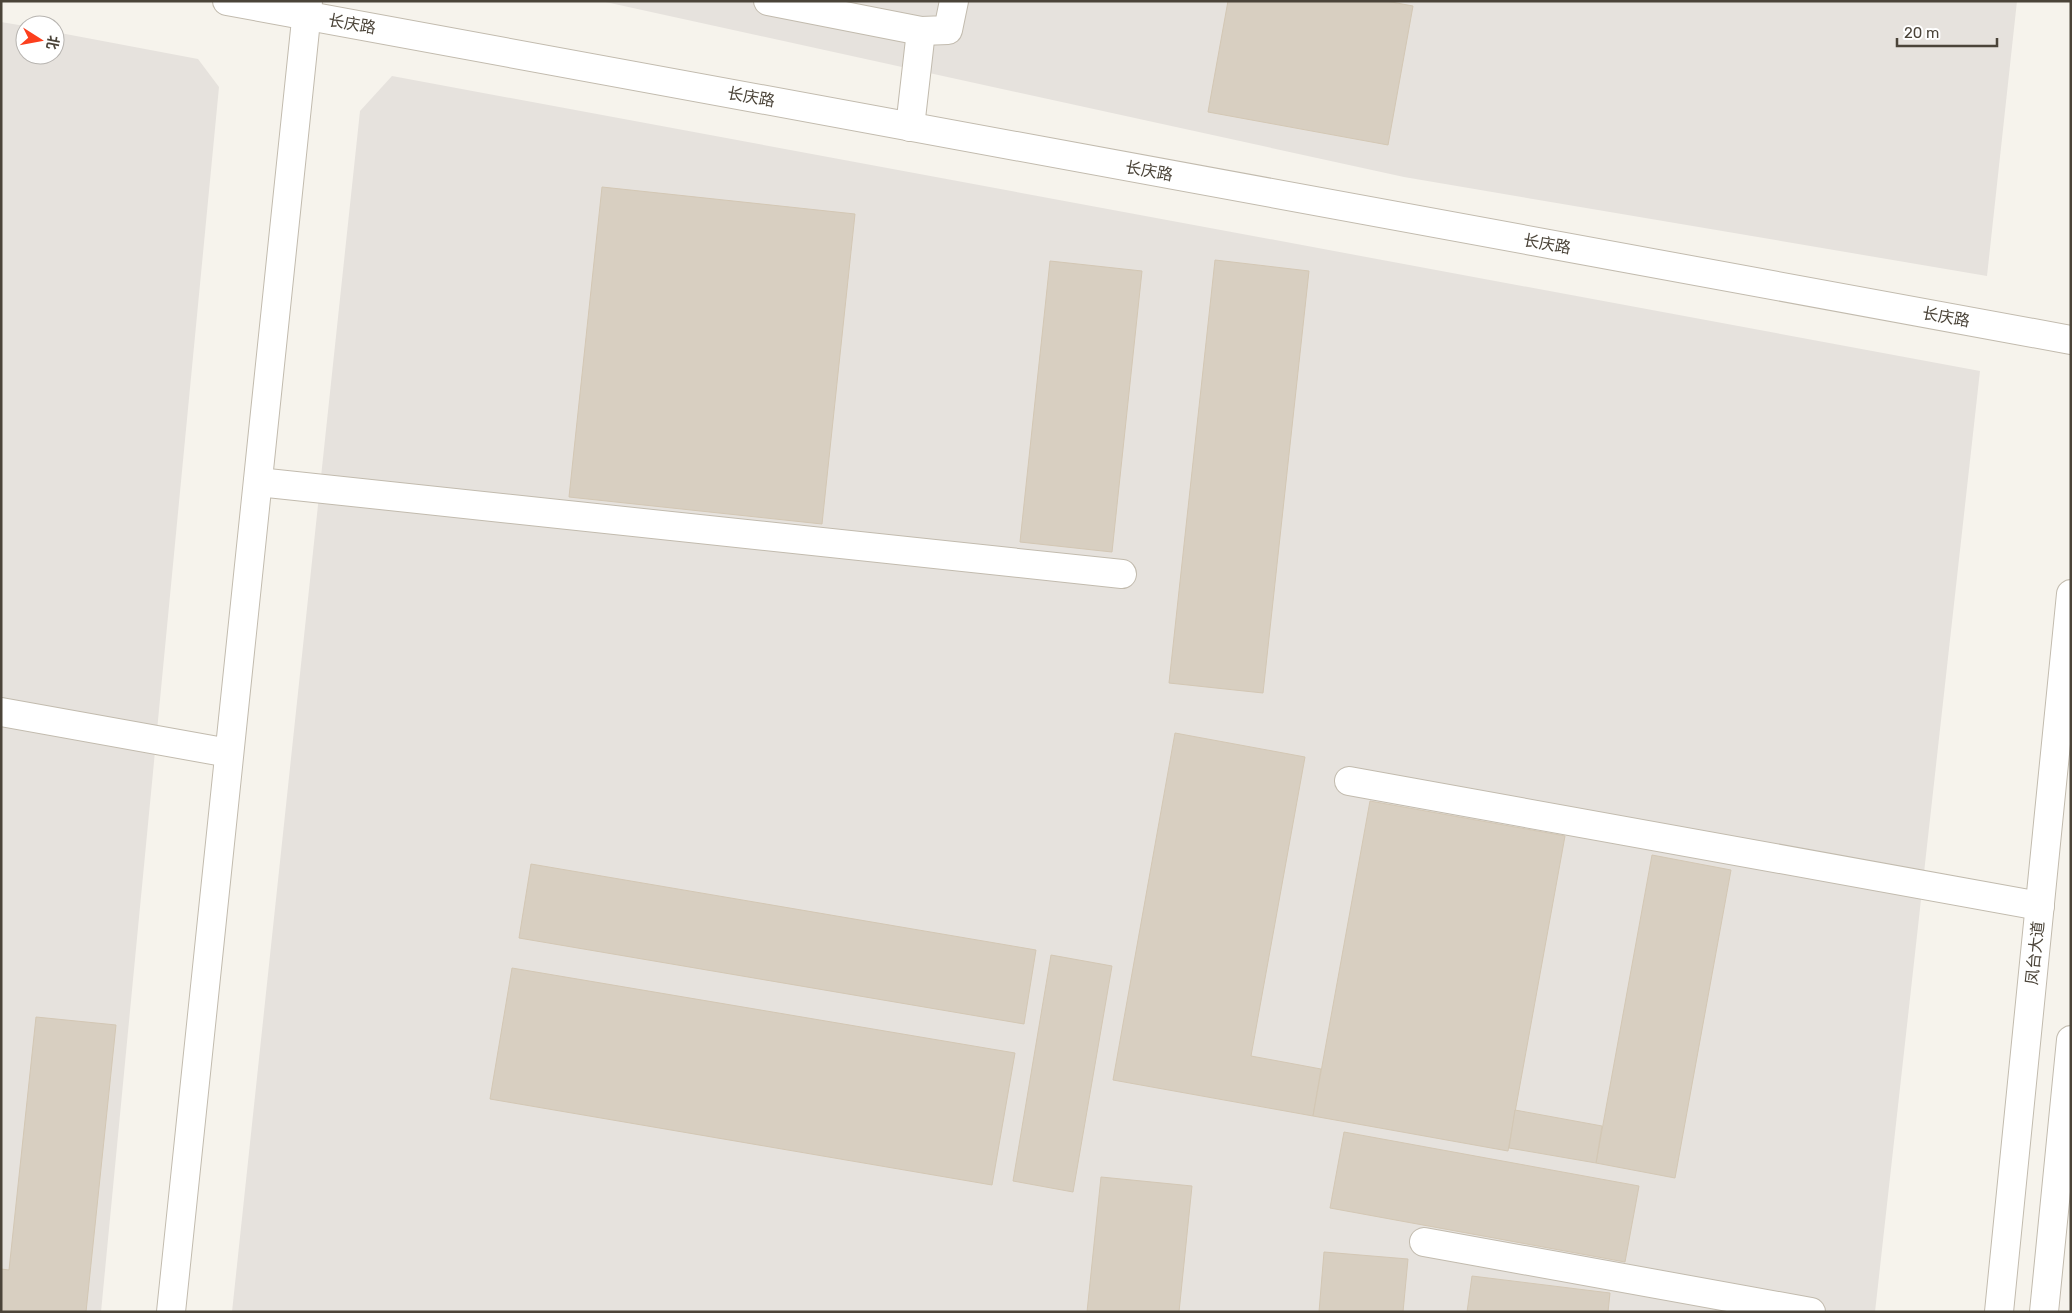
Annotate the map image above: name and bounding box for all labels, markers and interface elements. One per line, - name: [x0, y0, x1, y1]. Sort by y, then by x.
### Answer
- street label: 长庆路: [327, 10, 377, 38]
- north arrow: [15, 15, 65, 65]
- scale bar: [1897, 15, 1997, 47]
- text: 20 m: [1904, 24, 1939, 42]
- text: 北: [43, 34, 62, 51]
- street label: 长庆路: [726, 83, 776, 111]
- street label: 长庆路: [1124, 157, 1174, 185]
- street label: 长庆路: [1522, 230, 1572, 258]
- street label: 长庆路: [1921, 303, 1971, 331]
- street label: 凤台大道: [2022, 920, 2048, 986]

